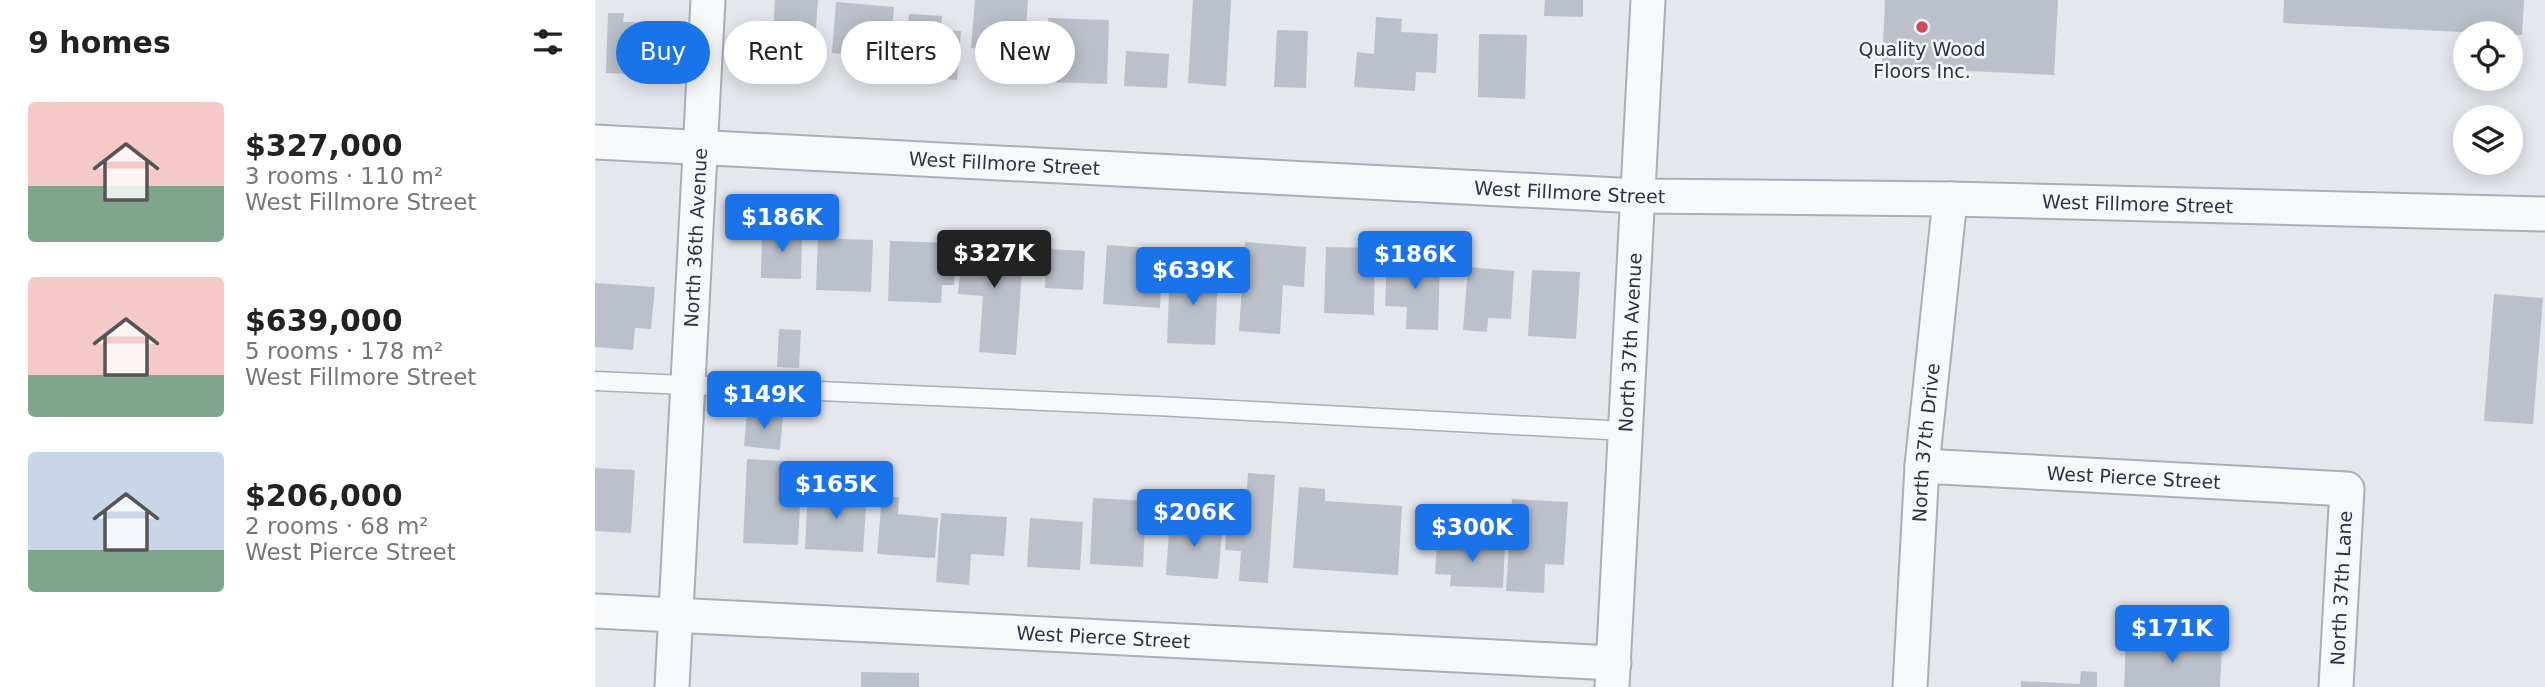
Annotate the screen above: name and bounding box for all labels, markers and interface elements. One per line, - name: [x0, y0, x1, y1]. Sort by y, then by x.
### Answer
- marker: Quality Wood Floors Inc.: [1914, 19, 1930, 35]
- chip: Buy: [616, 21, 710, 84]
- chip: Rent: [724, 21, 827, 84]
- chip: Filters: [841, 21, 961, 84]
- chip: New: [975, 21, 1075, 84]
- map controls: [2453, 21, 2523, 175]
- button: locate: [2453, 21, 2523, 91]
- icon: filters: [529, 23, 567, 61]
- text: 9 homes: [28, 25, 171, 60]
- place label: Quality Wood Floors Inc.: [1859, 38, 1985, 82]
- button: layers: [2453, 105, 2523, 175]
- text: $327,000: [245, 128, 403, 163]
- icon: home: [84, 130, 168, 214]
- street label: North 36th Avenue: [680, 147, 711, 328]
- street label: West Fillmore Street: [908, 147, 1101, 179]
- text: 3 rooms · 110 m²: [245, 163, 443, 189]
- street label: West Fillmore Street: [1474, 177, 1665, 207]
- text: West Fillmore Street: [245, 189, 476, 215]
- street label: West Fillmore Street: [2042, 190, 2233, 217]
- pin: $186K: [733, 194, 831, 254]
- text: $186K: [741, 204, 823, 230]
- pin: $327K: [945, 230, 1043, 290]
- pin: $186K: [1366, 232, 1464, 291]
- text: $327K: [953, 240, 1035, 266]
- text: $186K: [1374, 241, 1456, 267]
- pin: $639K: [1144, 247, 1242, 307]
- street label: North 37th Avenue: [1614, 252, 1646, 433]
- text: $639K: [1152, 257, 1234, 283]
- text: $639,000: [245, 303, 403, 338]
- icon: home: [84, 305, 168, 389]
- text: 5 rooms · 178 m²: [245, 338, 443, 364]
- street label: North 37th Drive: [1908, 362, 1944, 523]
- text: West Fillmore Street: [245, 364, 476, 390]
- pin: $149K: [715, 372, 813, 431]
- text: $149K: [723, 381, 805, 407]
- pin: $165K: [787, 462, 885, 521]
- street label: West Pierce Street: [2046, 462, 2221, 493]
- text: $165K: [795, 471, 877, 497]
- text: $206,000: [245, 478, 403, 513]
- icon: home: [84, 480, 168, 564]
- pin: $206K: [1145, 490, 1243, 549]
- text: $206K: [1153, 499, 1235, 525]
- pin: $300K: [1423, 504, 1521, 564]
- street label: North 37th Lane: [2326, 510, 2356, 666]
- text: 2 rooms · 68 m²: [245, 513, 429, 539]
- text: $300K: [1431, 514, 1513, 540]
- text: West Pierce Street: [245, 539, 456, 565]
- pin: $171K: [2123, 606, 2221, 665]
- text: $171K: [2131, 615, 2213, 641]
- street label: West Pierce Street: [1016, 622, 1191, 652]

